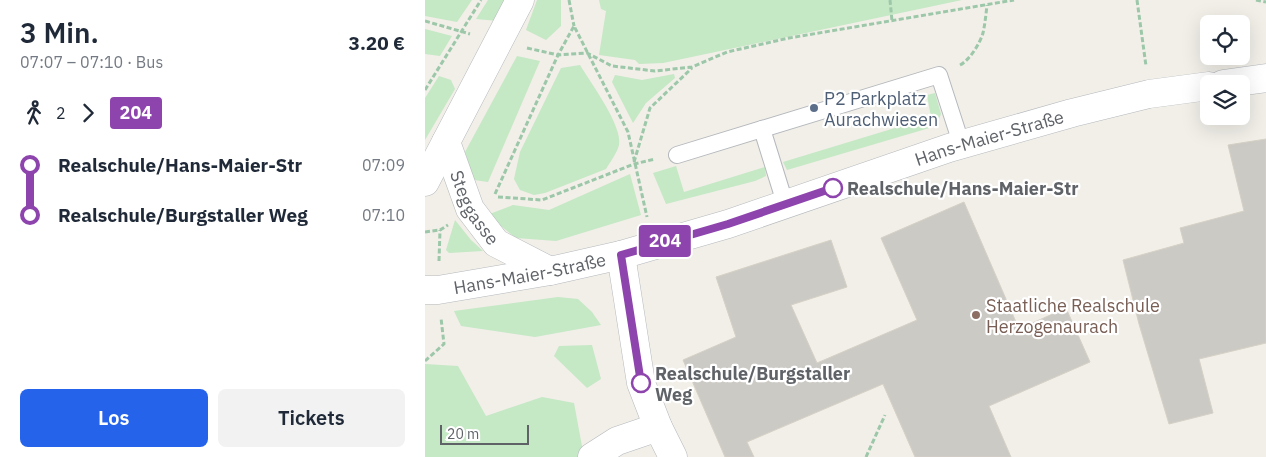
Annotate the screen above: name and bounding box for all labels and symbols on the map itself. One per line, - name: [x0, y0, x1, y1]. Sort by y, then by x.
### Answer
- place label: P2 Parkplatz Aurachwiesen: [824, 87, 938, 131]
- marker: P2 Parkplatz Aurachwiesen: [808, 102, 820, 114]
- street label: Hans-Maier-Straße: [911, 104, 1066, 170]
- street label: Steggasse: [446, 167, 505, 250]
- place label: Realschule/Hans-Maier-Str: [847, 177, 1078, 200]
- marker: Realschule/Hans-Maier-Str: [823, 178, 843, 198]
- line badge: 204: [636, 225, 694, 257]
- street label: Hans-Maier-Straße: [452, 247, 608, 299]
- place label: Staatliche Realschule Herzogenaurach: [986, 294, 1160, 338]
- marker: Staatliche Realschule Herzogenaurach: [970, 309, 982, 321]
- place label: Realschule/Burgstaller Weg: [655, 362, 850, 406]
- marker: Realschule/Burgstaller Weg: [631, 373, 651, 393]
- scale bar: [440, 422, 529, 445]

